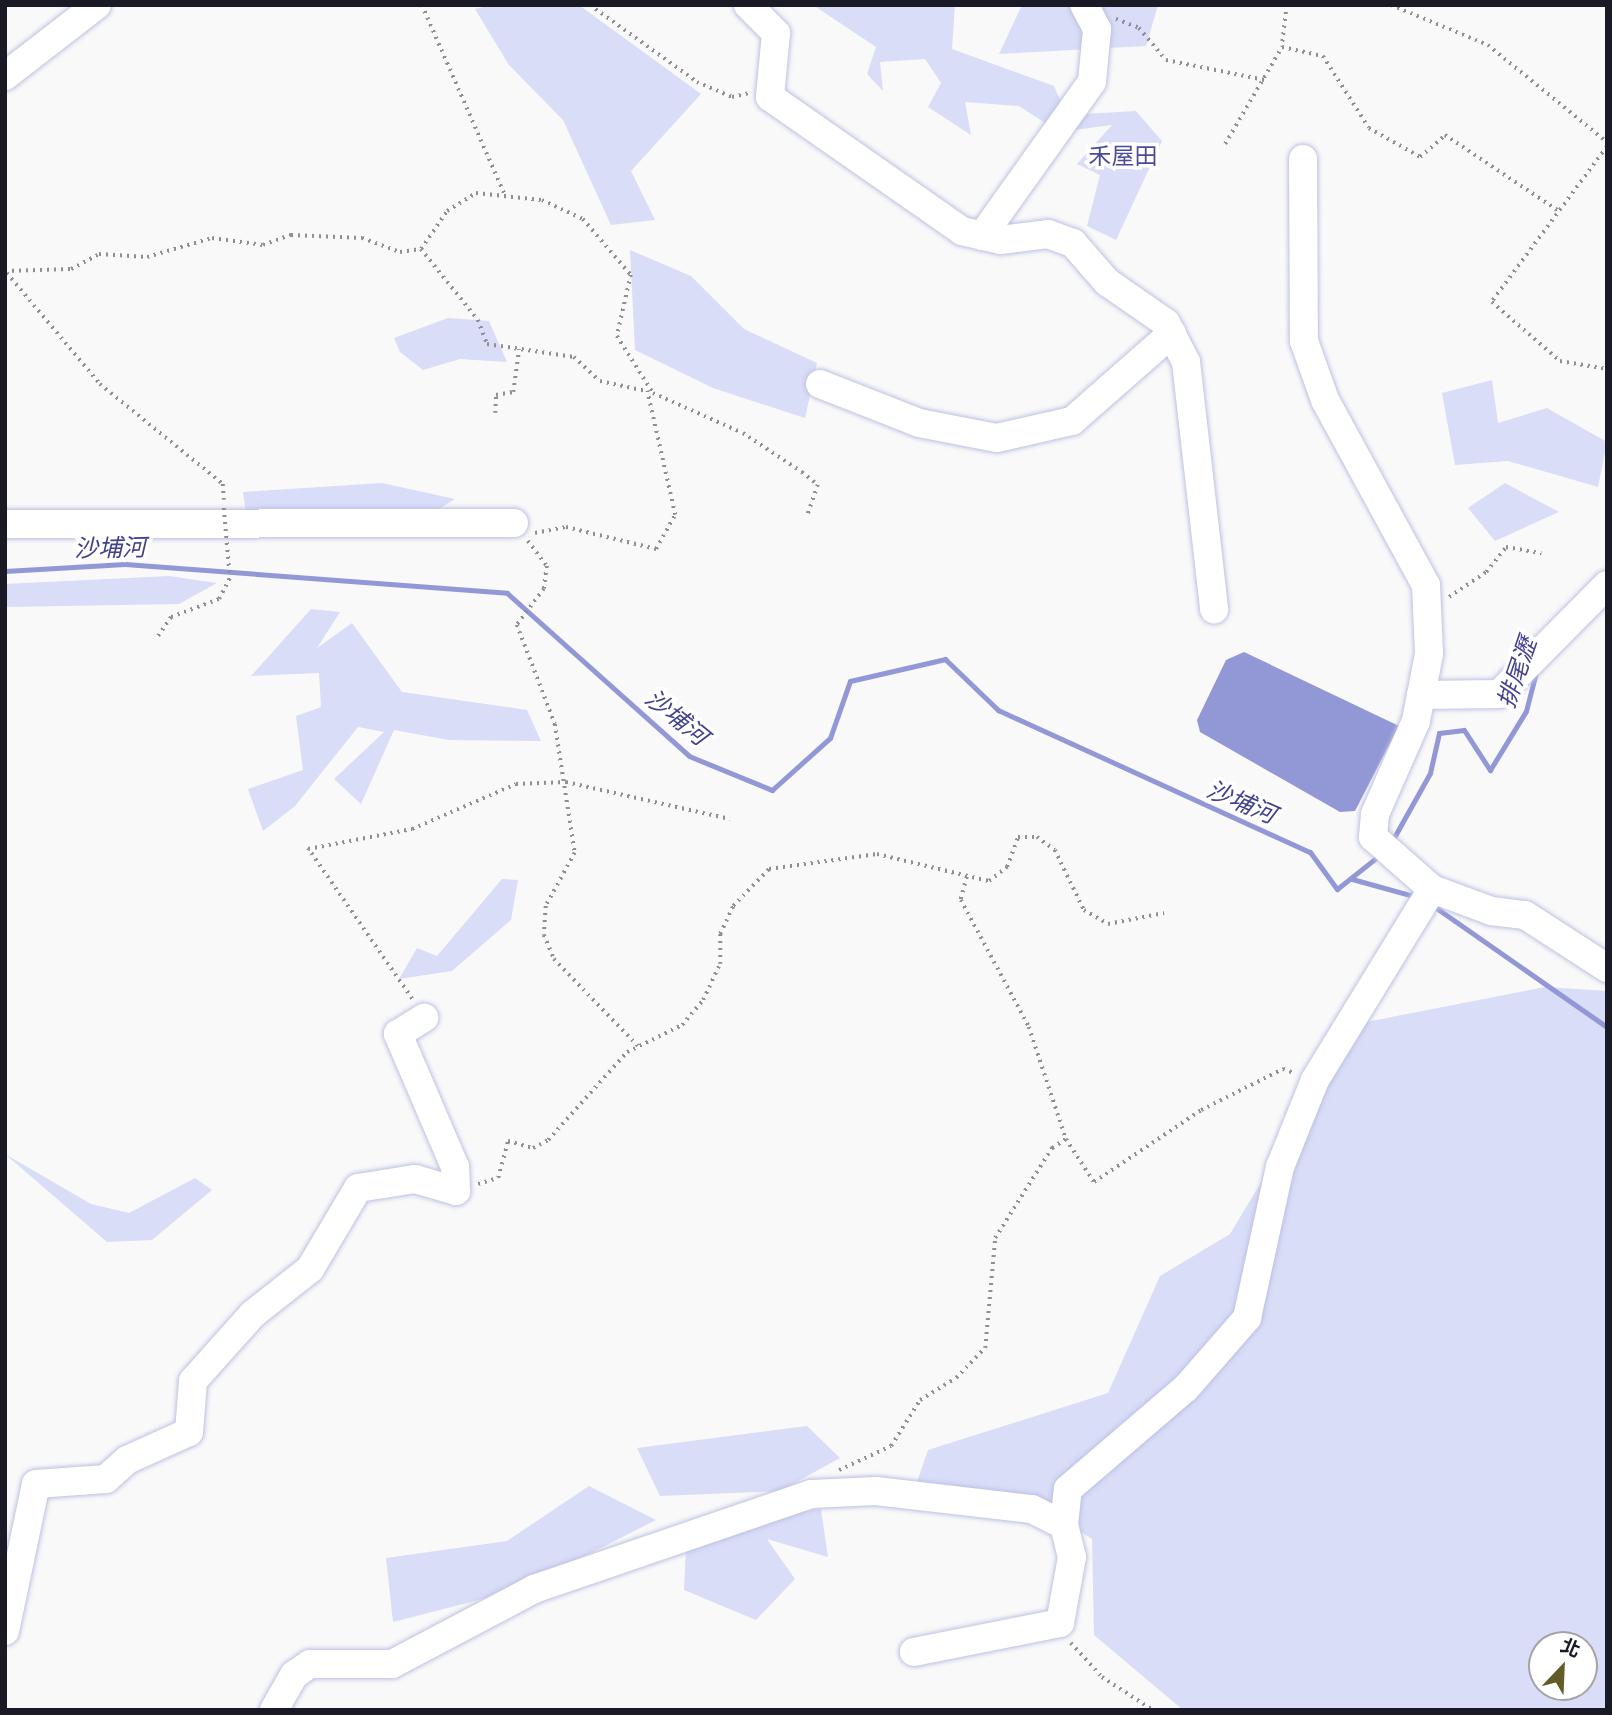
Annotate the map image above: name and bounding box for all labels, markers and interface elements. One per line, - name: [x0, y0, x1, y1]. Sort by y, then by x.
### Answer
- park label: 禾屋田: [1089, 142, 1157, 170]
- water label: 沙埔河: [74, 534, 146, 564]
- water label: 排尾瀝: [1493, 634, 1543, 712]
- water label: 沙埔河: [639, 684, 713, 752]
- water label: 沙埔河: [1202, 776, 1280, 830]
- north arrow: [1528, 1631, 1598, 1701]
- text: 北: [1557, 1634, 1584, 1662]

